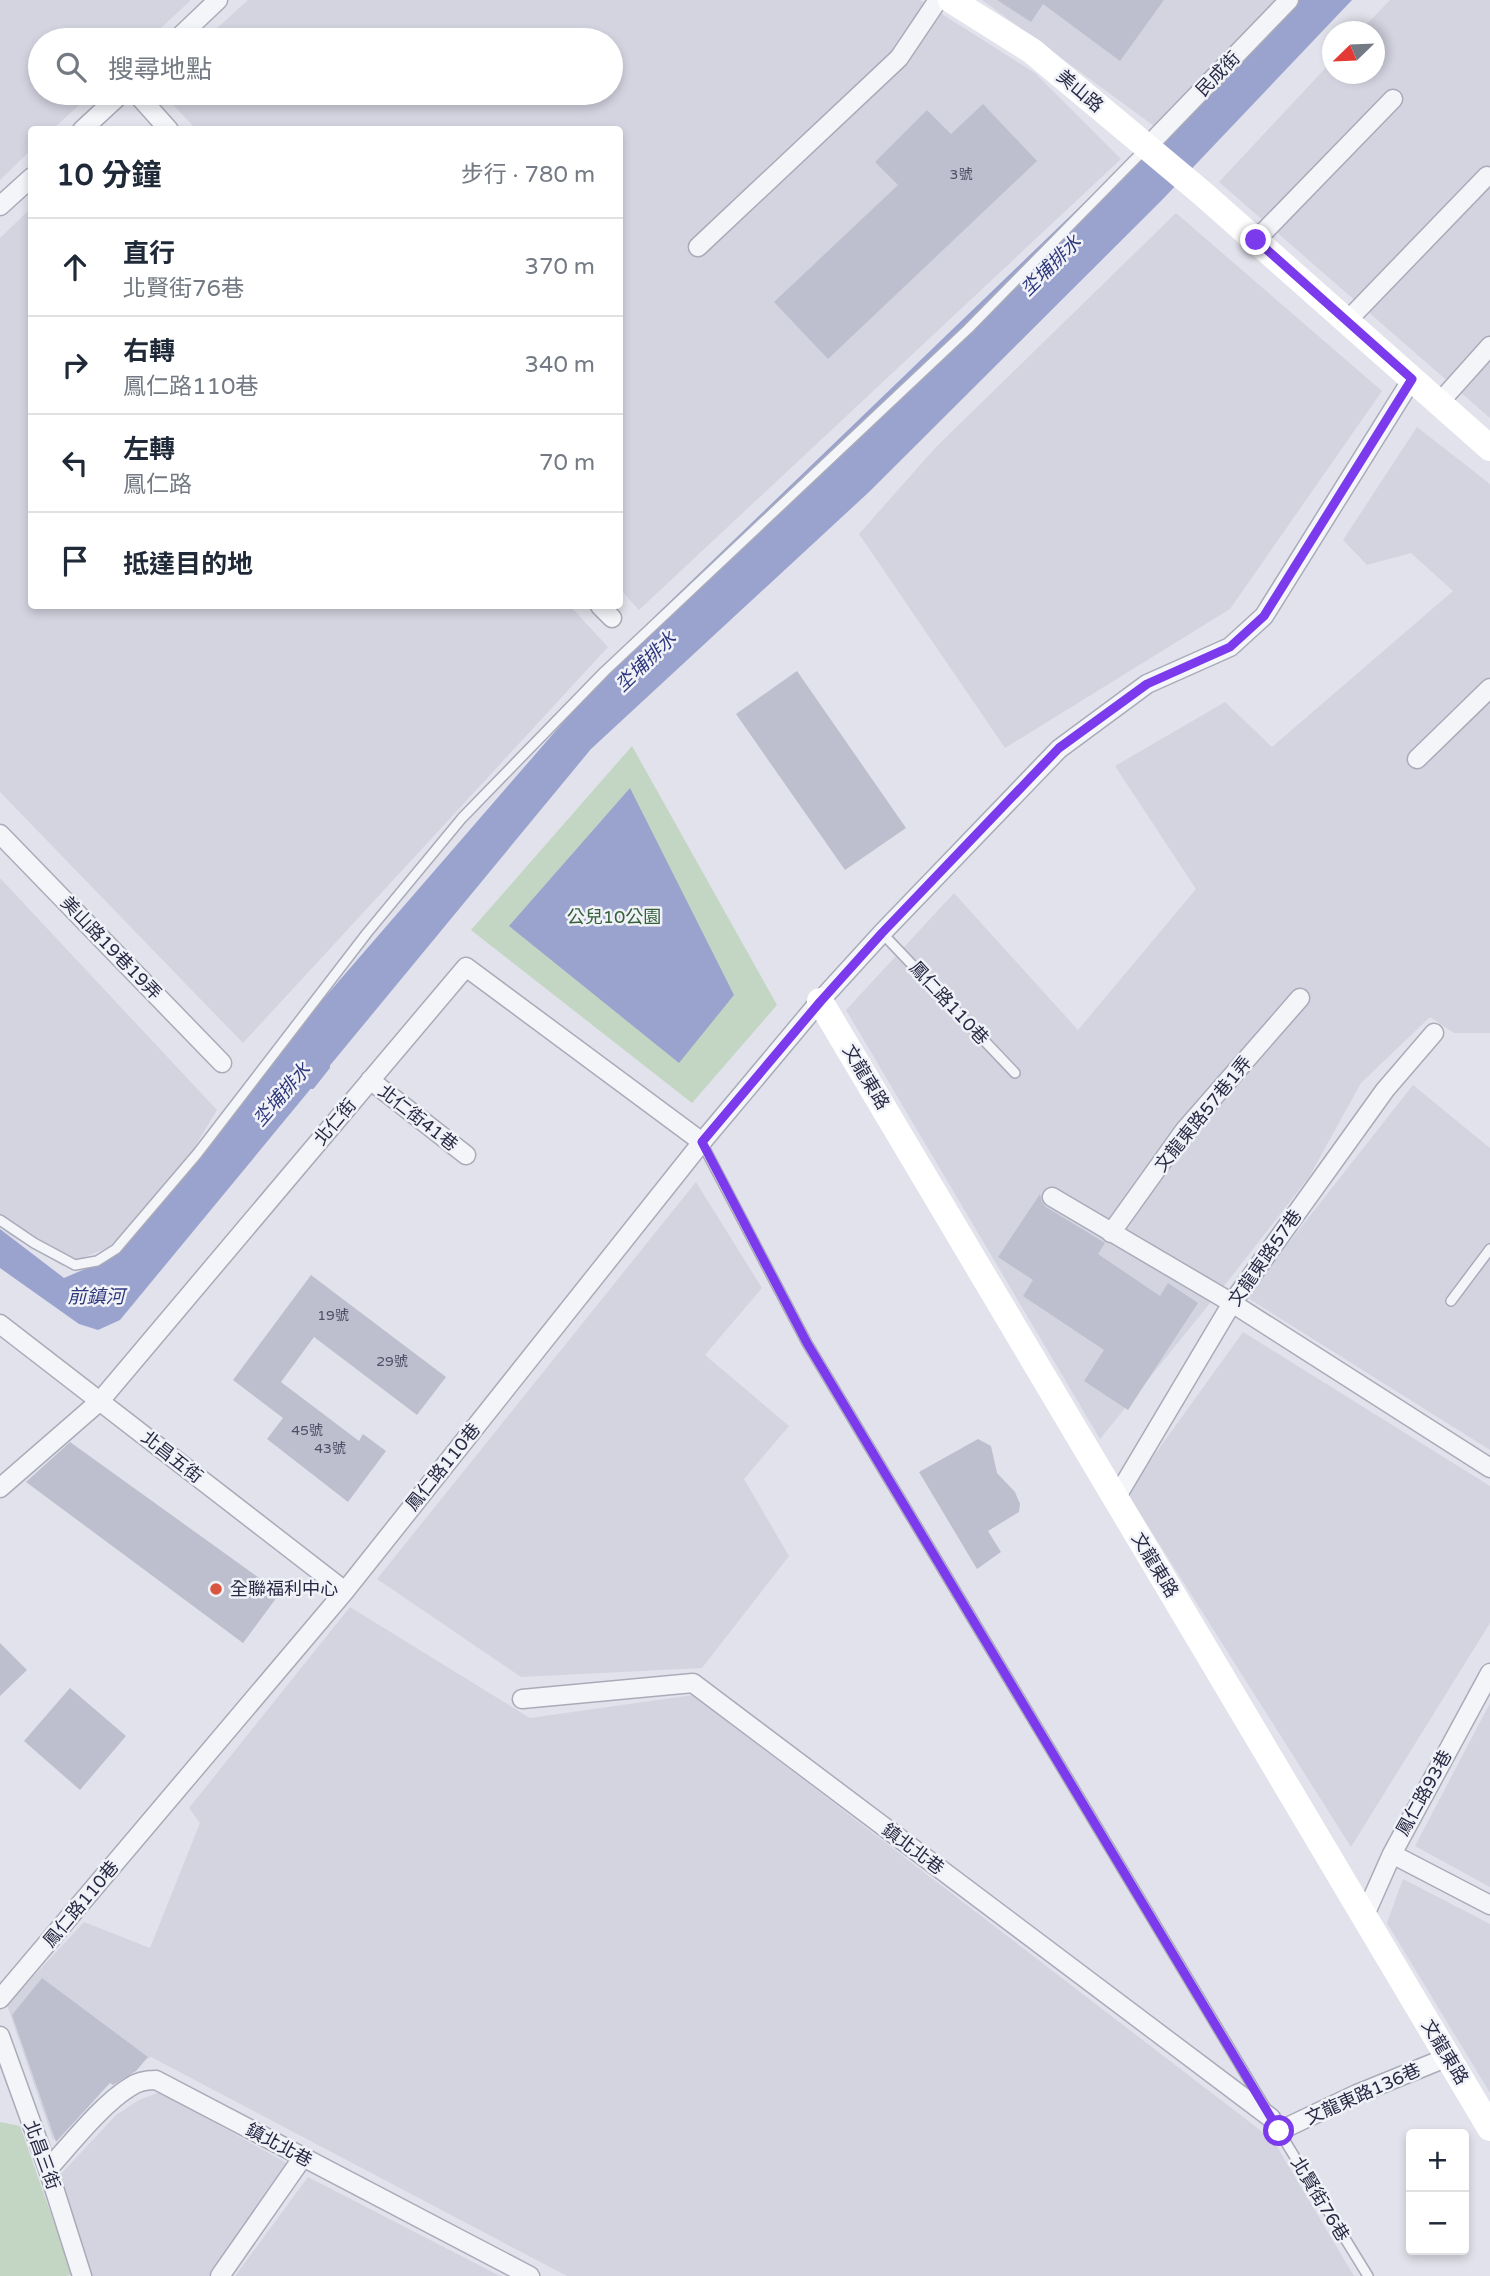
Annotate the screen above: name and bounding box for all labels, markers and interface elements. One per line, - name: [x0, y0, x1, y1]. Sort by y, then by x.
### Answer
- north arrow: [1322, 21, 1385, 84]
- search box: [28, 28, 623, 105]
- street label: 民成街: [1191, 47, 1245, 101]
- icon: search: [52, 48, 90, 86]
- text: 搜尋地點: [108, 54, 212, 85]
- street label: 美山路: [1052, 65, 1108, 117]
- text: 10 分鐘: [56, 157, 161, 194]
- text: 步行 · 780 m: [461, 161, 595, 189]
- house number: 3號: [950, 166, 972, 183]
- route end: [1240, 224, 1271, 255]
- water label: 坔埔排水: [1016, 231, 1086, 301]
- text: 直行: [123, 238, 175, 269]
- icon: ahead: [56, 248, 94, 286]
- text: 370 m: [525, 253, 595, 281]
- text: 北賢街76巷: [123, 275, 244, 303]
- text: 右轉: [123, 336, 175, 367]
- icon: right: [56, 346, 94, 384]
- text: 340 m: [525, 351, 595, 379]
- text: 鳳仁路110巷: [123, 373, 258, 401]
- text: 左轉: [123, 434, 175, 465]
- icon: left: [56, 444, 94, 482]
- text: 70 m: [539, 449, 595, 477]
- text: 鳳仁路: [123, 471, 192, 499]
- icon: arrive: [56, 542, 94, 580]
- text: 抵達目的地: [123, 549, 253, 580]
- water label: 坔埔排水: [611, 627, 682, 696]
- street label: 美山路19巷19弄: [56, 892, 166, 1004]
- park label: 公兒10公園: [567, 906, 661, 928]
- street label: 鳳仁路110巷: [905, 957, 993, 1049]
- street label: 文龍東路: [838, 1040, 894, 1114]
- street label: 文龍東路57巷1弄: [1150, 1052, 1256, 1176]
- water label: 坔埔排水: [249, 1058, 316, 1131]
- street label: 北仁街41巷: [374, 1080, 462, 1156]
- street label: 北仁街: [309, 1094, 361, 1150]
- street label: 文龍東路57巷: [1224, 1206, 1306, 1310]
- water label: 前鎮河: [67, 1286, 128, 1308]
- house number: 19號: [317, 1307, 349, 1324]
- house number: 29號: [376, 1353, 408, 1370]
- street label: 鳳仁路110巷: [401, 1419, 485, 1515]
- house number: 45號: [291, 1422, 323, 1439]
- street label: 北昌五街: [137, 1426, 207, 1488]
- house number: 43號: [314, 1440, 346, 1457]
- street label: 文龍東路: [1127, 1528, 1183, 1602]
- place label: 全聯福利中心: [230, 1578, 338, 1600]
- marker: 全聯福利中心: [208, 1581, 224, 1597]
- street label: 鳳仁路93巷: [1391, 1746, 1457, 1840]
- street label: 鎮北北巷: [878, 1819, 948, 1879]
- street label: 鳳仁路110巷: [39, 1856, 123, 1952]
- street label: 文龍東路: [1417, 2015, 1473, 2089]
- street label: 文龍東路136巷: [1302, 2059, 1424, 2129]
- route start: [1263, 2115, 1294, 2146]
- street label: 北昌三街: [19, 2117, 65, 2193]
- street label: 鎮北北巷: [242, 2118, 316, 2172]
- map controls: [1406, 2129, 1469, 2255]
- button: +: [1406, 2129, 1469, 2192]
- street label: 北賢街76巷: [1286, 2153, 1354, 2245]
- button: −: [1406, 2192, 1469, 2255]

